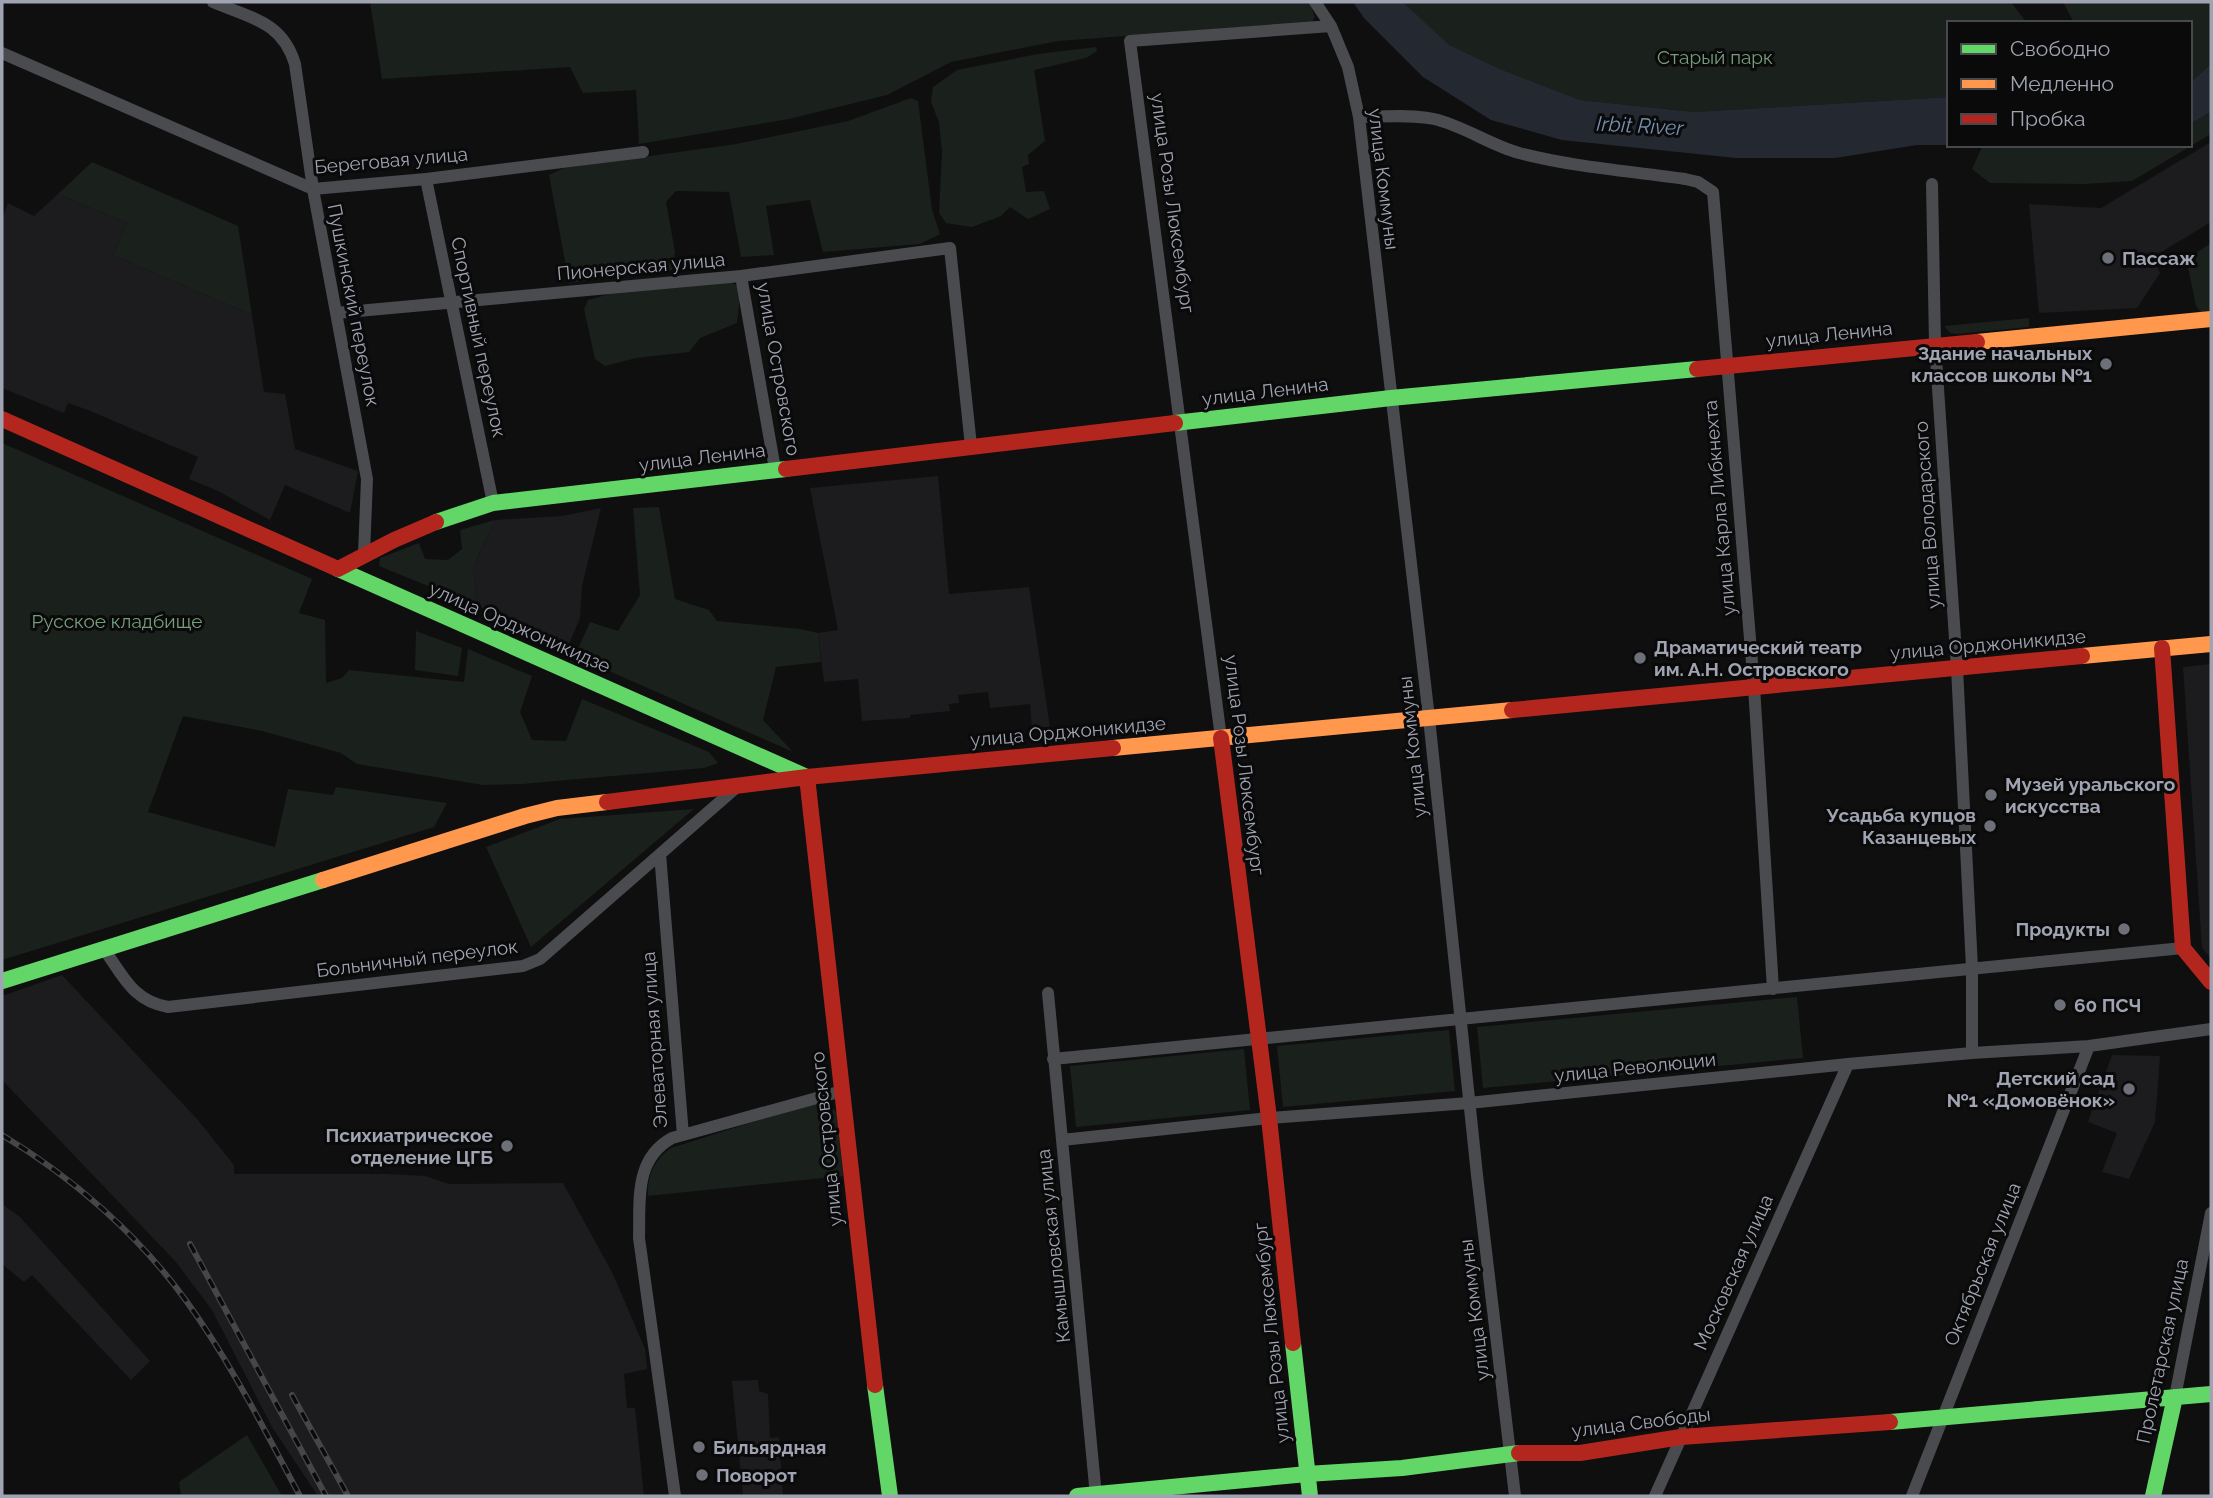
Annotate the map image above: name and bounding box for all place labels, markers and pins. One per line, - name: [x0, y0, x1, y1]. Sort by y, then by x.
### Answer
- place label: Пассаж: [2122, 247, 2195, 269]
- marker: Пассаж: [2100, 250, 2116, 266]
- place label: Здание начальных классов школы №1: [1911, 342, 2093, 386]
- marker: Здание начальных классов школы №1: [2098, 356, 2114, 372]
- place label: Драматический театр им. А.Н. Островского: [1654, 636, 1862, 680]
- marker: Драматический театр им. А.Н. Островского: [1632, 650, 1648, 666]
- place label: Музей уральского искусства: [2005, 773, 2175, 817]
- marker: Музей уральского искусства: [1983, 787, 1999, 803]
- place label: Усадьба купцов Казанцевых: [1825, 804, 1977, 848]
- marker: Усадьба купцов Казанцевых: [1982, 818, 1998, 834]
- place label: Продукты: [2015, 918, 2110, 940]
- marker: Продукты: [2116, 921, 2132, 937]
- place label: 60 ПСЧ: [2074, 994, 2141, 1016]
- marker: 60 ПСЧ: [2052, 997, 2068, 1013]
- place label: Детский сад №1 «Домовёнок»: [1947, 1067, 2115, 1111]
- marker: Детский сад №1 «Домовёнок»: [2121, 1081, 2137, 1097]
- place label: Психиатрическое отделение ЦГБ: [325, 1124, 493, 1168]
- marker: Психиатрическое отделение ЦГБ: [499, 1138, 515, 1154]
- place label: Бильярдная: [713, 1436, 826, 1458]
- marker: Бильярдная: [691, 1439, 707, 1455]
- place label: Поворот: [716, 1464, 797, 1486]
- marker: Поворот: [694, 1467, 710, 1483]

